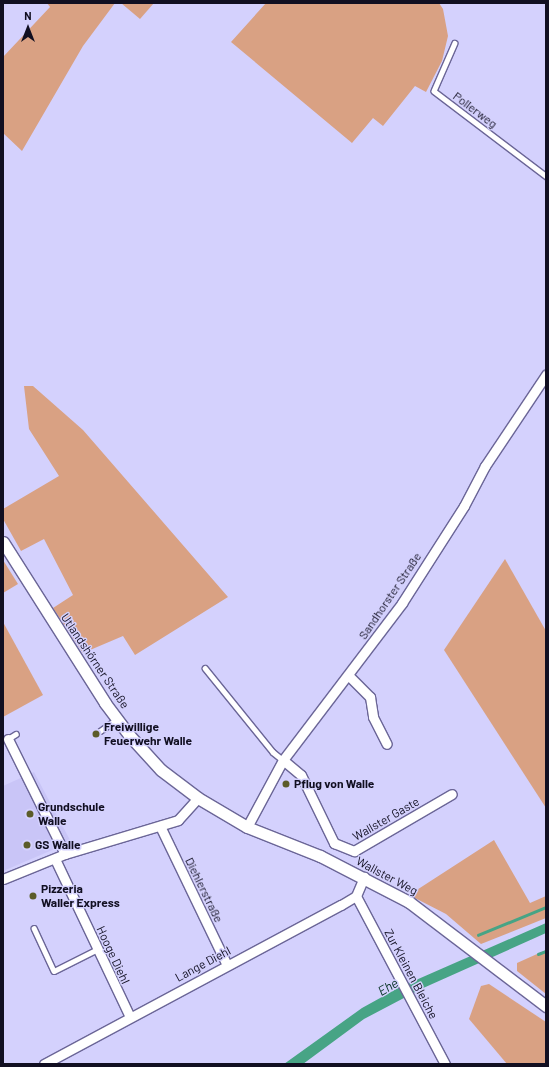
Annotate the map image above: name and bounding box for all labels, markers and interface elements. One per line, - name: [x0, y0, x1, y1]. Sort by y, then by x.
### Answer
- north arrow: [8, 8, 48, 48]
- text: N: [24, 9, 32, 22]
- street label: Pollerweg: [450, 89, 500, 131]
- street label: Sandhorster Straße: [356, 550, 424, 642]
- street label: Utlandshörner Straße: [58, 611, 132, 711]
- place label: Freiwillige Feuerwehr Walle: [104, 720, 192, 748]
- marker: Freiwillige Feuerwehr Walle: [91, 729, 101, 739]
- place label: Pflug von Walle: [294, 777, 374, 791]
- marker: Pflug von Walle: [281, 779, 291, 789]
- street label: Wallster Gaste: [350, 794, 422, 844]
- place label: Grundschule Walle: [38, 800, 105, 828]
- marker: Grundschule Walle: [25, 809, 35, 819]
- place label: GS Walle: [35, 838, 80, 852]
- marker: GS Walle: [22, 840, 32, 850]
- street label: Wallster Weg: [354, 854, 420, 898]
- street label: Diehlerstraße: [182, 855, 226, 925]
- place label: Pizzeria Waller Express: [41, 882, 120, 910]
- marker: Pizzeria Waller Express: [28, 891, 38, 901]
- street label: Hooge Diehl: [93, 924, 133, 986]
- street label: Zur Kleinen Bleiche: [381, 927, 441, 1021]
- street label: Lange Diehl: [173, 943, 233, 985]
- water label: Ehe: [375, 975, 401, 999]

